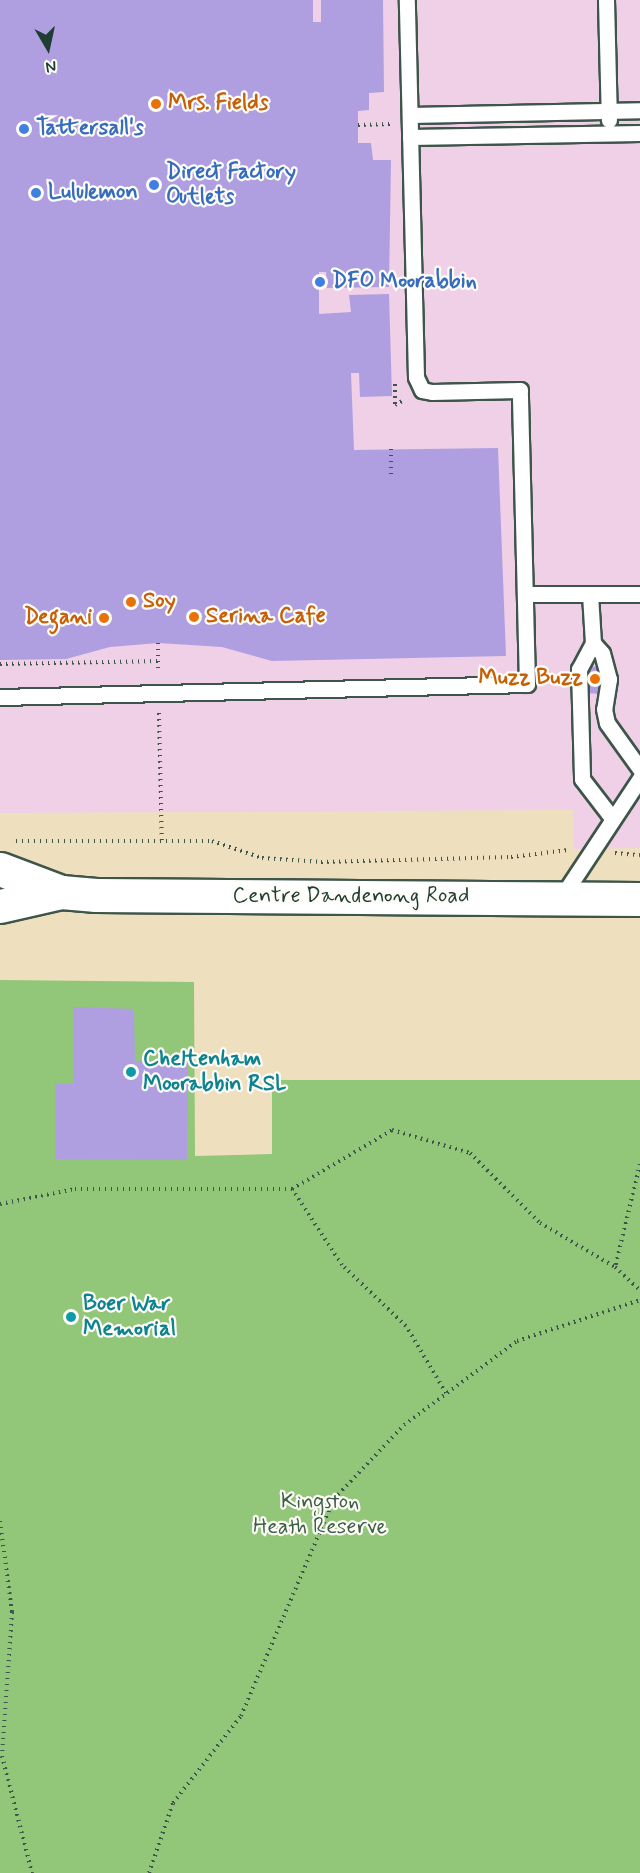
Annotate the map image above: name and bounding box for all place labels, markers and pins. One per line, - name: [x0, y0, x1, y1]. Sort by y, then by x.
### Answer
- place label: Mrs. Fields: [168, 91, 268, 117]
- marker: Mrs. Fields: [149, 97, 163, 111]
- place label: Tattersall's: [36, 116, 144, 142]
- marker: Tattersall's: [17, 122, 31, 136]
- place label: Direct Factory Outlets: [166, 159, 296, 210]
- marker: Direct Factory Outlets: [147, 178, 161, 192]
- place label: Lululemon: [48, 180, 138, 206]
- marker: Lululemon: [29, 186, 43, 200]
- place label: DFO Moorabbin: [332, 269, 479, 295]
- marker: DFO Moorabbin: [313, 275, 327, 289]
- place label: Soy: [143, 589, 176, 615]
- marker: Soy: [124, 595, 138, 609]
- place label: Serina Cafe: [206, 604, 326, 630]
- place label: Degani: [24, 605, 92, 631]
- marker: Serina Cafe: [187, 610, 201, 624]
- marker: Degani: [97, 611, 111, 625]
- place label: Muzz Buzz: [478, 666, 583, 692]
- marker: Muzz Buzz: [588, 672, 602, 686]
- place label: Cheltenham Moorabbin RSL: [143, 1046, 285, 1098]
- marker: Cheltenham Moorabbin RSL: [124, 1065, 138, 1079]
- place label: Boer War Memorial: [83, 1291, 176, 1342]
- marker: Boer War Memorial: [64, 1310, 78, 1324]

